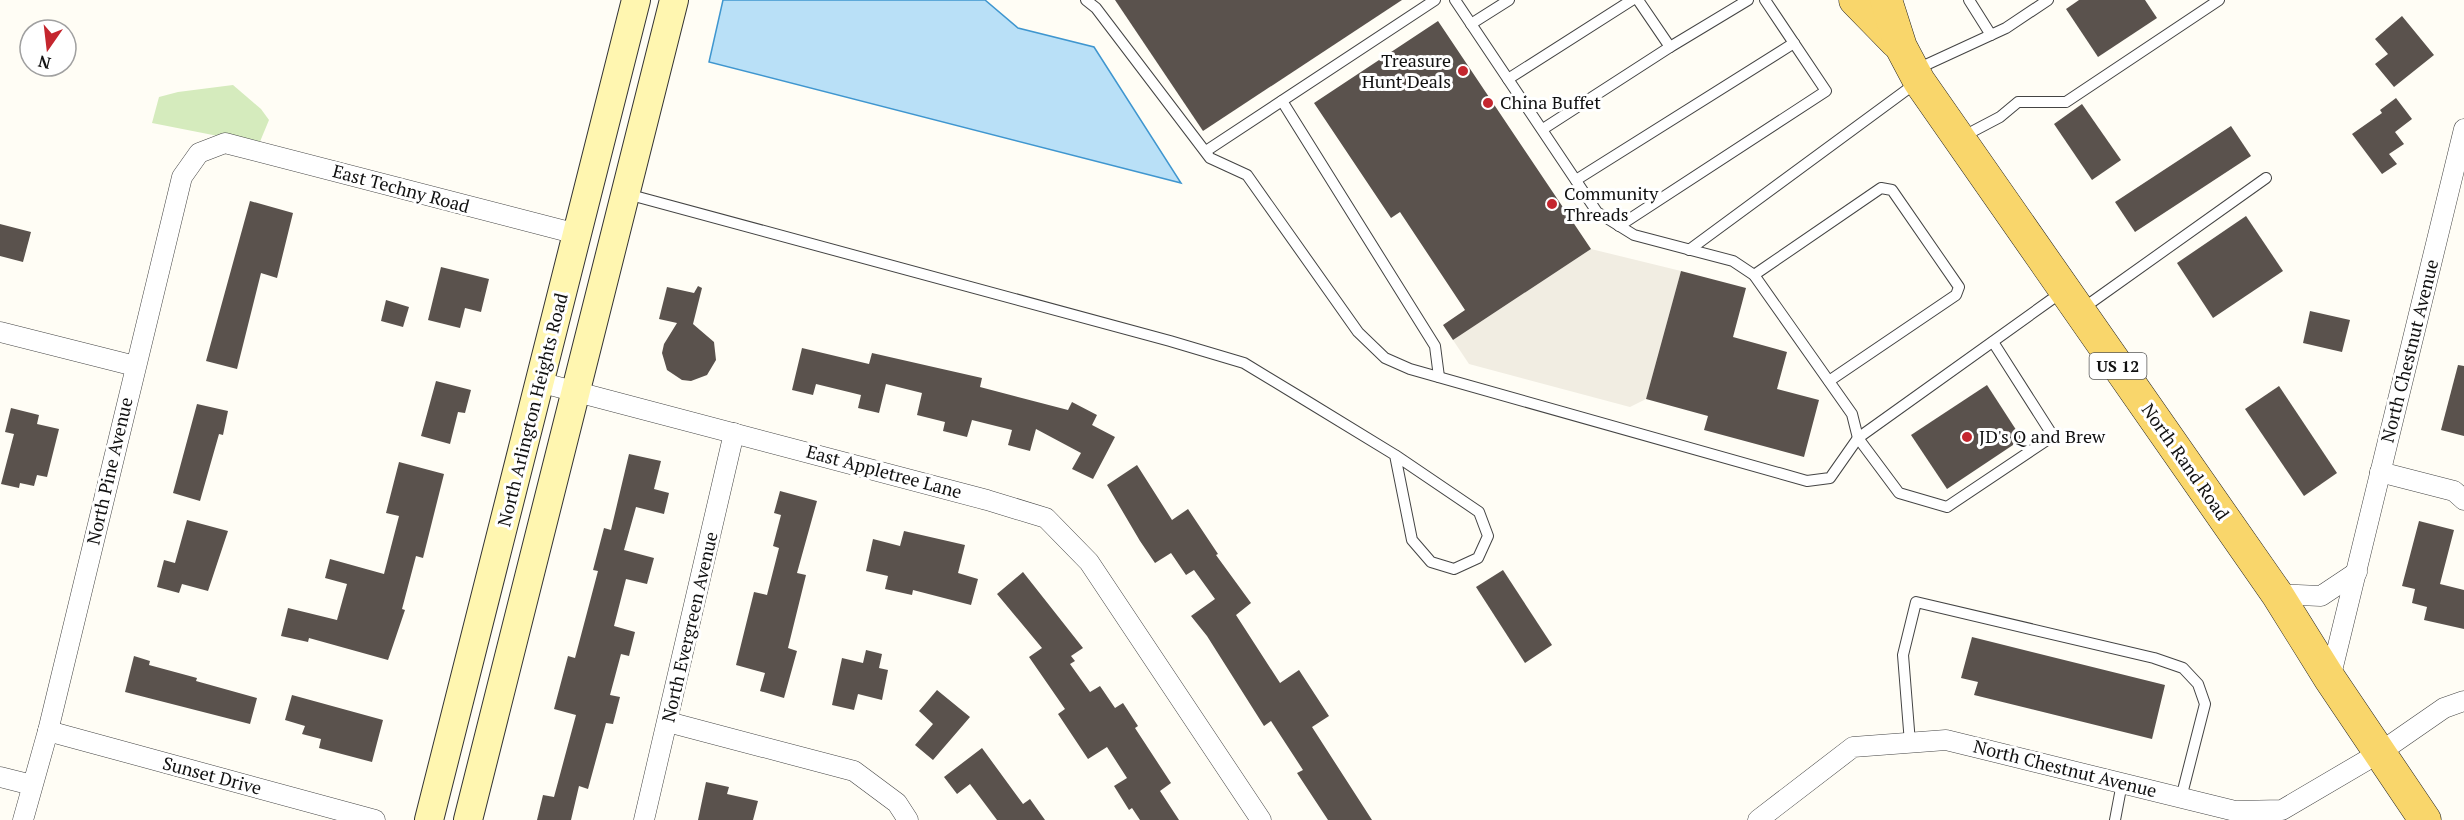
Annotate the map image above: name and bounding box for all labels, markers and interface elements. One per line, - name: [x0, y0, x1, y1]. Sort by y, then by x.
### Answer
- north arrow: [18, 18, 78, 78]
- place label: Treasure Hunt Deals: [1362, 48, 1451, 93]
- text: N: [36, 50, 53, 75]
- marker: Treasure Hunt Deals: [1456, 64, 1470, 78]
- place label: China Buffet: [1500, 90, 1601, 114]
- marker: China Buffet: [1481, 96, 1495, 110]
- street label: East Techny Road: [330, 158, 472, 218]
- place label: Community Threads: [1564, 181, 1659, 226]
- marker: Community Threads: [1545, 197, 1559, 211]
- street label: North Chestnut Avenue: [2375, 257, 2443, 445]
- street label: North Arlington Heights Road: [491, 290, 573, 529]
- road number: US 12: [2090, 353, 2146, 379]
- street label: North Pine Avenue: [80, 395, 138, 547]
- street label: North Rand Road: [2137, 398, 2235, 525]
- place label: JD's Q and Brew: [1979, 424, 2106, 448]
- marker: JD's Q and Brew: [1960, 430, 1974, 444]
- street label: East Appletree Lane: [804, 439, 965, 503]
- street label: North Evergreen Avenue: [655, 529, 723, 724]
- street label: North Chestnut Avenue: [1971, 734, 2159, 802]
- street label: Sunset Drive: [160, 750, 264, 800]

